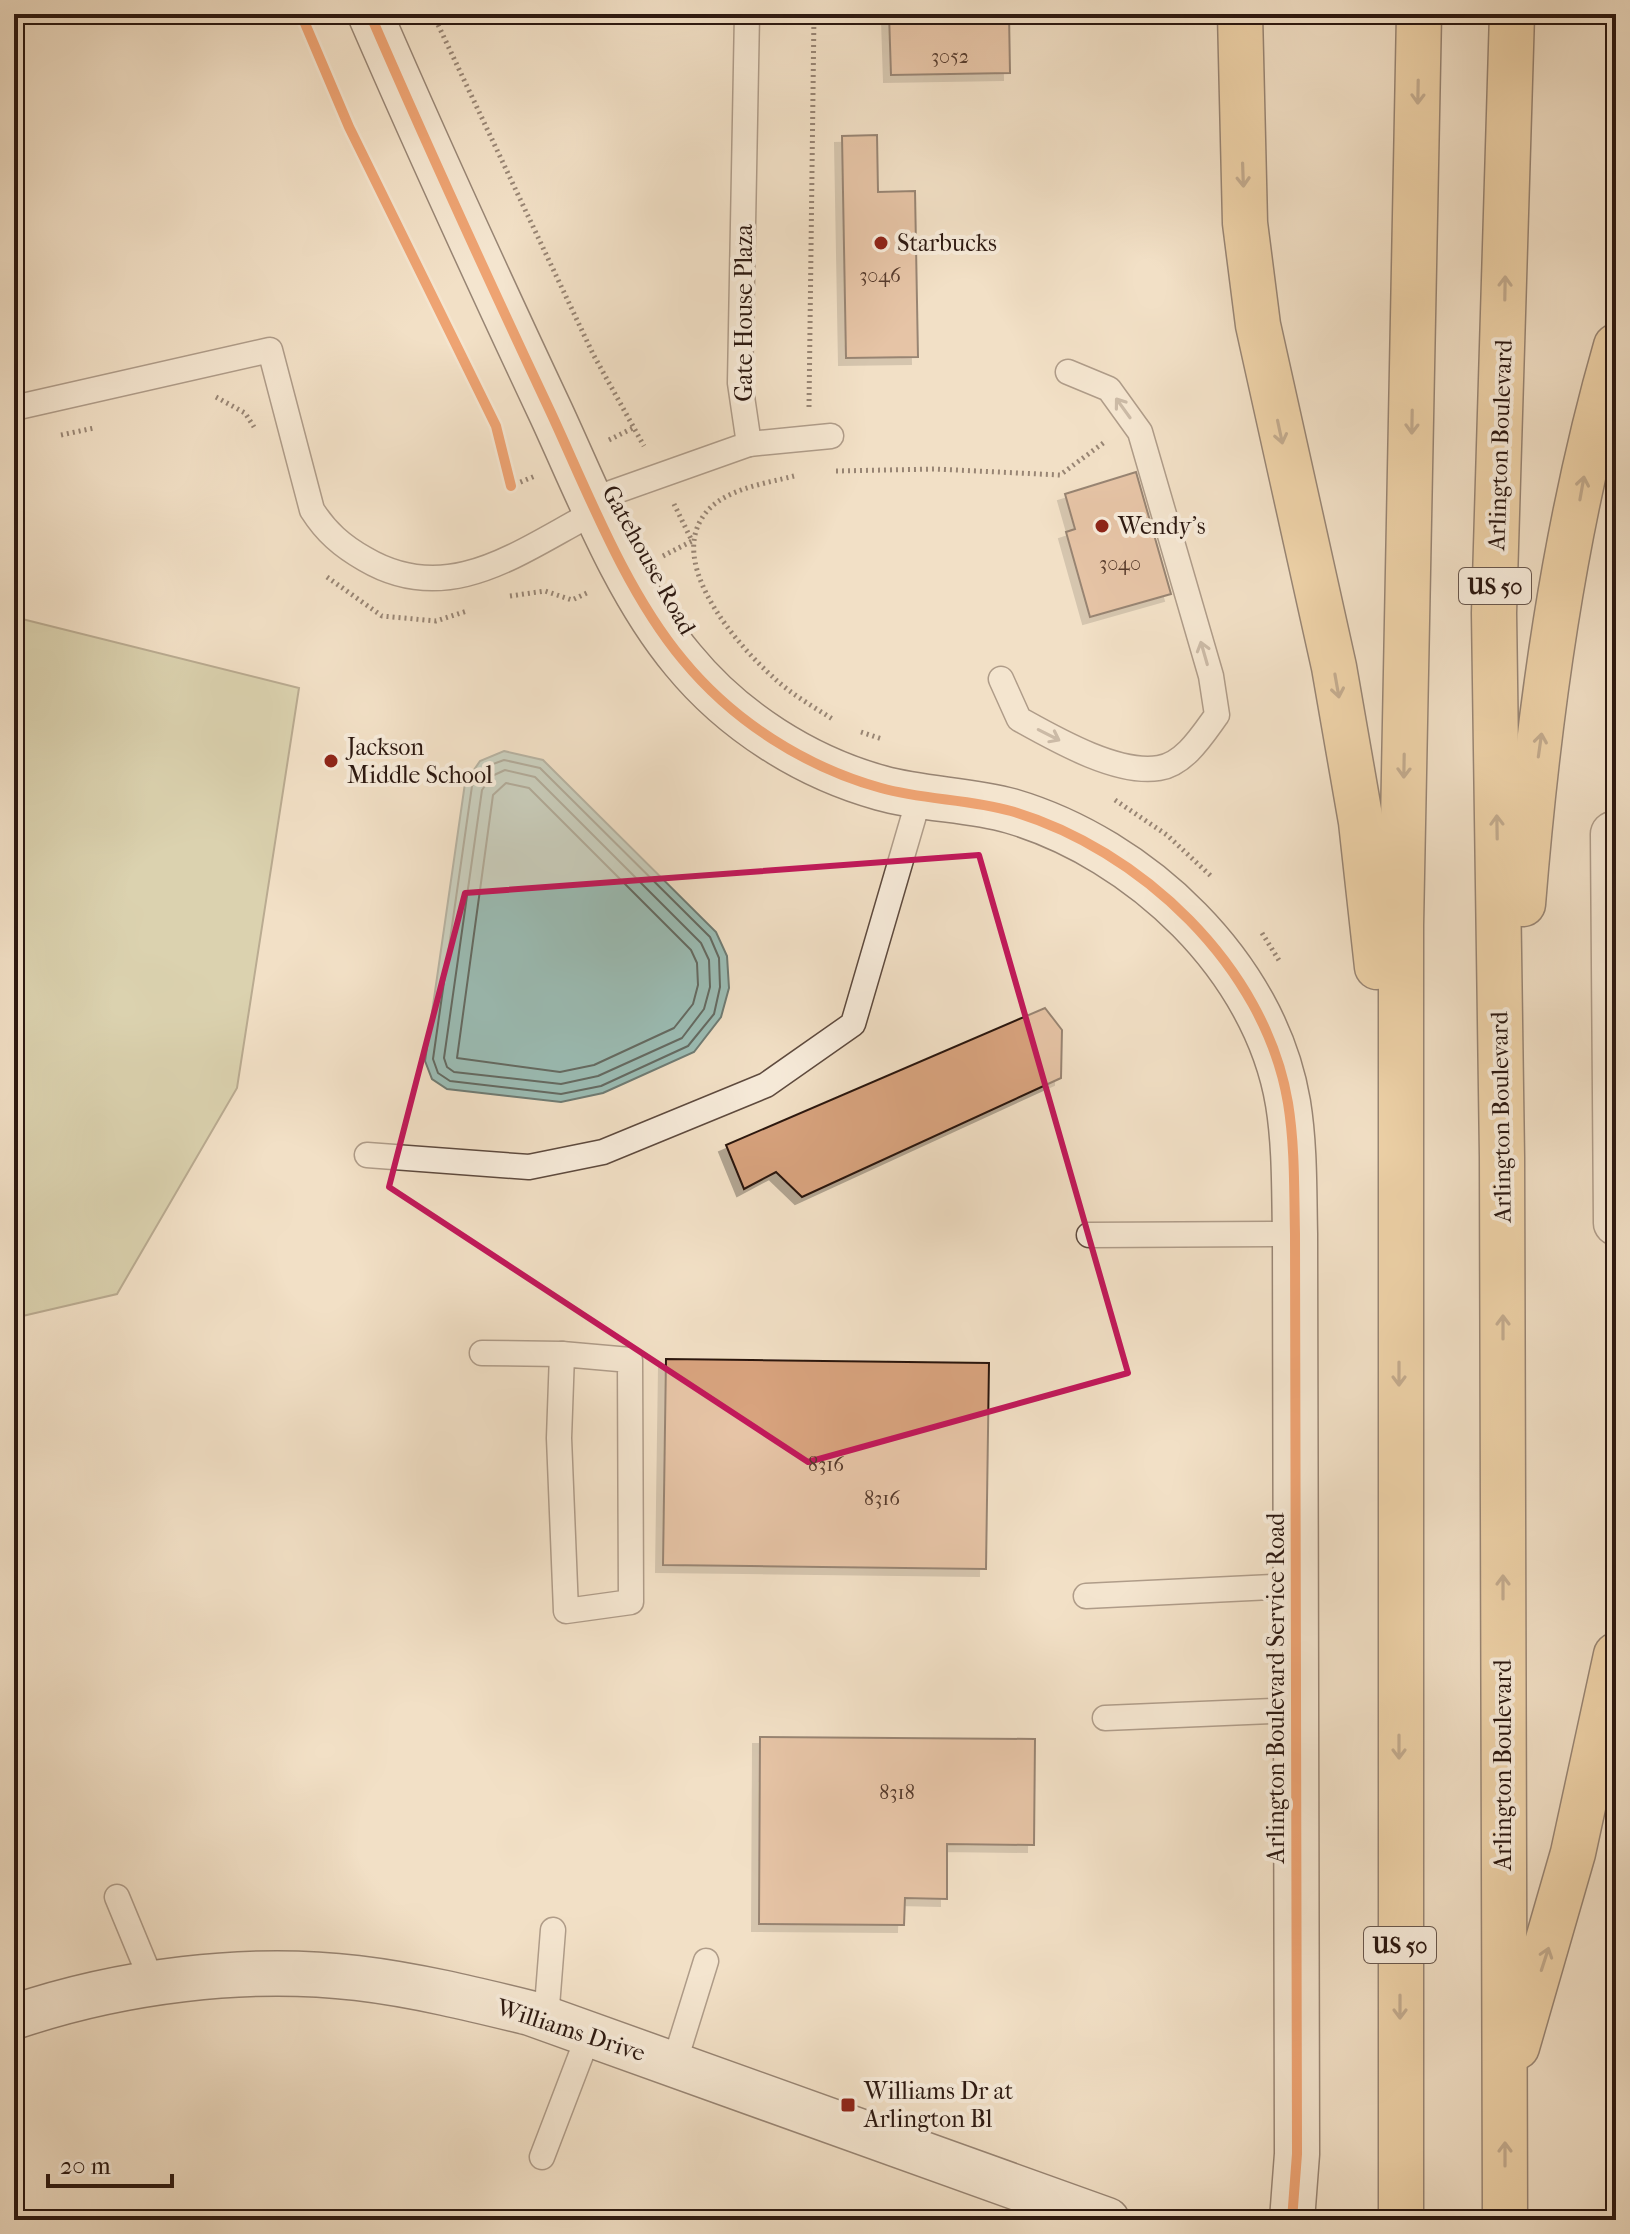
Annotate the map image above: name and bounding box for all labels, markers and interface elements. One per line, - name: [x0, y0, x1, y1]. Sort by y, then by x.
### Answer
- house number: 3052: [931, 45, 969, 68]
- one-way arrow: [1410, 78, 1425, 105]
- one-way arrow: [1236, 161, 1251, 188]
- street label: Gate House Plaza: [730, 223, 758, 402]
- place label: Starbucks: [897, 229, 997, 257]
- marker: Starbucks: [872, 234, 890, 252]
- house number: 3046: [859, 264, 901, 287]
- one-way arrow: [1498, 275, 1513, 302]
- street label: Arlington Boulevard: [1482, 338, 1518, 552]
- one-way arrow: [1115, 398, 1132, 419]
- one-way arrow: [1404, 408, 1420, 435]
- one-way arrow: [1273, 419, 1288, 445]
- one-way arrow: [1575, 476, 1590, 502]
- street label: Gatehouse Road: [596, 480, 702, 640]
- place label: Wendy's: [1117, 512, 1206, 540]
- marker: Wendy's: [1093, 517, 1111, 535]
- house number: 3040: [1099, 552, 1141, 575]
- road number: US 50: [1459, 568, 1531, 604]
- one-way arrow: [1196, 641, 1211, 667]
- one-way arrow: [1330, 673, 1345, 698]
- one-way arrow: [1037, 728, 1061, 744]
- one-way arrow: [1533, 732, 1548, 759]
- place label: Jackson Middle School: [345, 733, 493, 789]
- marker: Jackson Middle School: [322, 752, 340, 770]
- one-way arrow: [1397, 752, 1412, 779]
- one-way arrow: [1489, 814, 1505, 841]
- street label: Arlington Boulevard: [1485, 1010, 1517, 1224]
- one-way arrow: [1495, 1314, 1511, 1341]
- one-way arrow: [1391, 1360, 1407, 1387]
- house number: 8316: [808, 1453, 844, 1476]
- house number: 8316: [864, 1487, 900, 1510]
- street label: Arlington Boulevard Service Road: [1262, 1512, 1290, 1864]
- one-way arrow: [1495, 1574, 1511, 1601]
- street label: Arlington Boulevard: [1489, 1658, 1517, 1872]
- one-way arrow: [1391, 1733, 1407, 1760]
- house number: 8318: [879, 1781, 915, 1804]
- road number: US 50: [1364, 1927, 1436, 1963]
- one-way arrow: [1538, 1947, 1553, 1972]
- street label: Williams Drive: [492, 1992, 649, 2067]
- one-way arrow: [1392, 1993, 1408, 2020]
- place label: Williams Dr at Arlington Bl: [863, 2077, 1014, 2133]
- marker: Williams Dr at Arlington Bl: [839, 2096, 857, 2114]
- scale bar: [48, 2138, 172, 2188]
- one-way arrow: [1497, 2141, 1513, 2168]
- text: 20 m: [60, 2152, 111, 2180]

